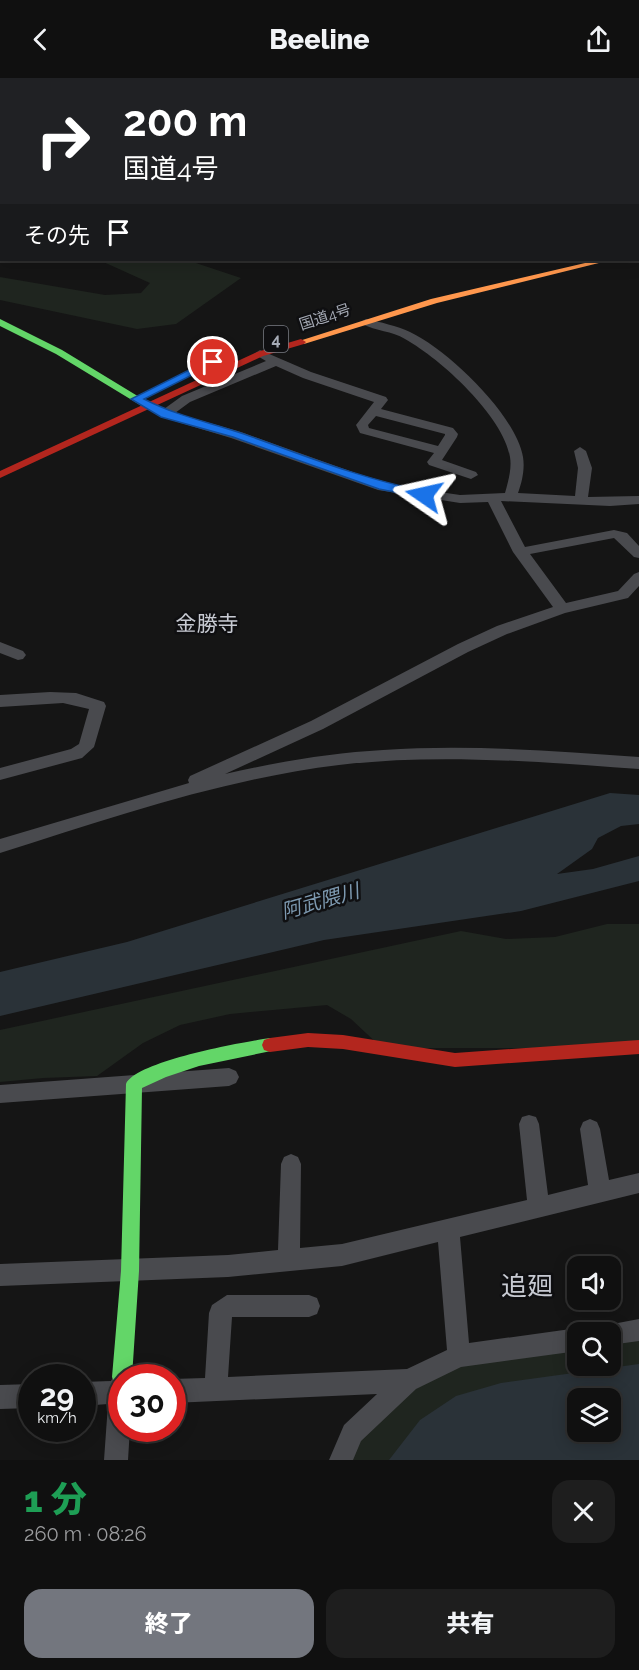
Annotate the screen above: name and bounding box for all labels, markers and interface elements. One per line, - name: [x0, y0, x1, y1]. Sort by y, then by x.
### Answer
- icon: back: [24, 23, 57, 56]
- icon: share: [582, 23, 615, 56]
- text: Beeline: [269, 24, 370, 55]
- text: 200 m: [123, 97, 247, 146]
- icon: right: [24, 102, 102, 180]
- text: 国道4号: [123, 153, 219, 184]
- icon: arrive: [102, 216, 135, 249]
- text: その先: [24, 222, 90, 248]
- street label: 国道4号: [297, 300, 353, 334]
- road number: 4: [264, 326, 288, 352]
- pin: [187, 336, 238, 387]
- icon: arrive: [196, 345, 229, 378]
- position arrow: [392, 463, 456, 527]
- district label: 金勝寺: [176, 611, 239, 636]
- water label: 阿武隈川: [278, 878, 364, 924]
- map controls: [567, 1256, 621, 1442]
- button: sound: [567, 1256, 621, 1310]
- district label: 追廻: [501, 1271, 553, 1301]
- button: search: [567, 1322, 621, 1376]
- speed limit sign: 30: [108, 1364, 186, 1442]
- text: 29: [40, 1378, 74, 1413]
- button: layers: [567, 1388, 621, 1442]
- text: km/h: [37, 1409, 77, 1427]
- text: 1 分: [24, 1478, 87, 1520]
- button: close: [552, 1480, 615, 1543]
- text: 260 m · 08:26: [24, 1522, 147, 1546]
- button: 終了: [24, 1589, 314, 1658]
- button: 共有: [326, 1589, 615, 1658]

